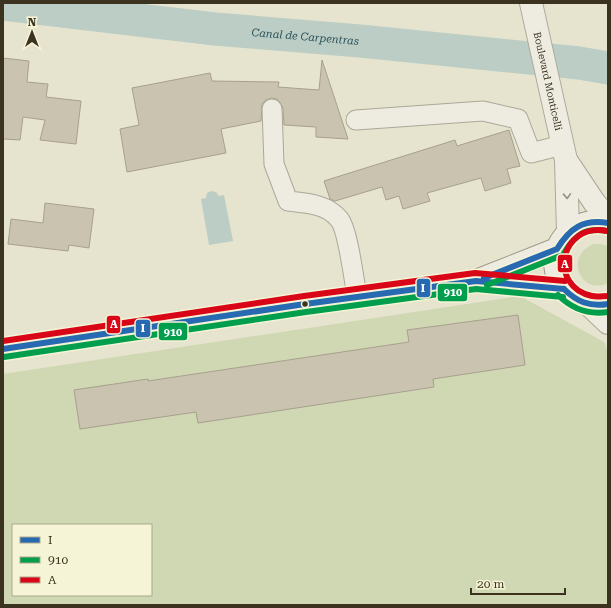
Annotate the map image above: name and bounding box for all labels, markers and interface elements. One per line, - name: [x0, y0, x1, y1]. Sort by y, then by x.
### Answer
- north arrow: [12, 12, 52, 52]
- text: N: [28, 16, 37, 29]
- water label: Canal de Carpentras: [251, 26, 359, 48]
- street label: Boulevard Monticelli: [532, 31, 564, 132]
- one-way arrow: [563, 193, 571, 199]
- line badge: A: [557, 254, 573, 273]
- text: A: [561, 258, 569, 271]
- line badge: I: [416, 278, 431, 298]
- text: I: [421, 282, 426, 295]
- line badge: 910: [437, 283, 468, 302]
- text: 910: [444, 286, 462, 299]
- unlabelled marker: [300, 299, 310, 309]
- line badge: A: [106, 315, 121, 334]
- text: A: [110, 318, 118, 331]
- line badge: I: [135, 319, 151, 338]
- text: I: [141, 322, 146, 335]
- line badge: 910: [158, 322, 188, 341]
- text: 910: [164, 326, 182, 339]
- legend: [12, 524, 152, 596]
- text: I: [48, 533, 53, 547]
- text: 910: [48, 553, 68, 567]
- scale bar: [471, 570, 565, 596]
- text: A: [48, 573, 57, 587]
- text: 20 m: [477, 577, 504, 591]

